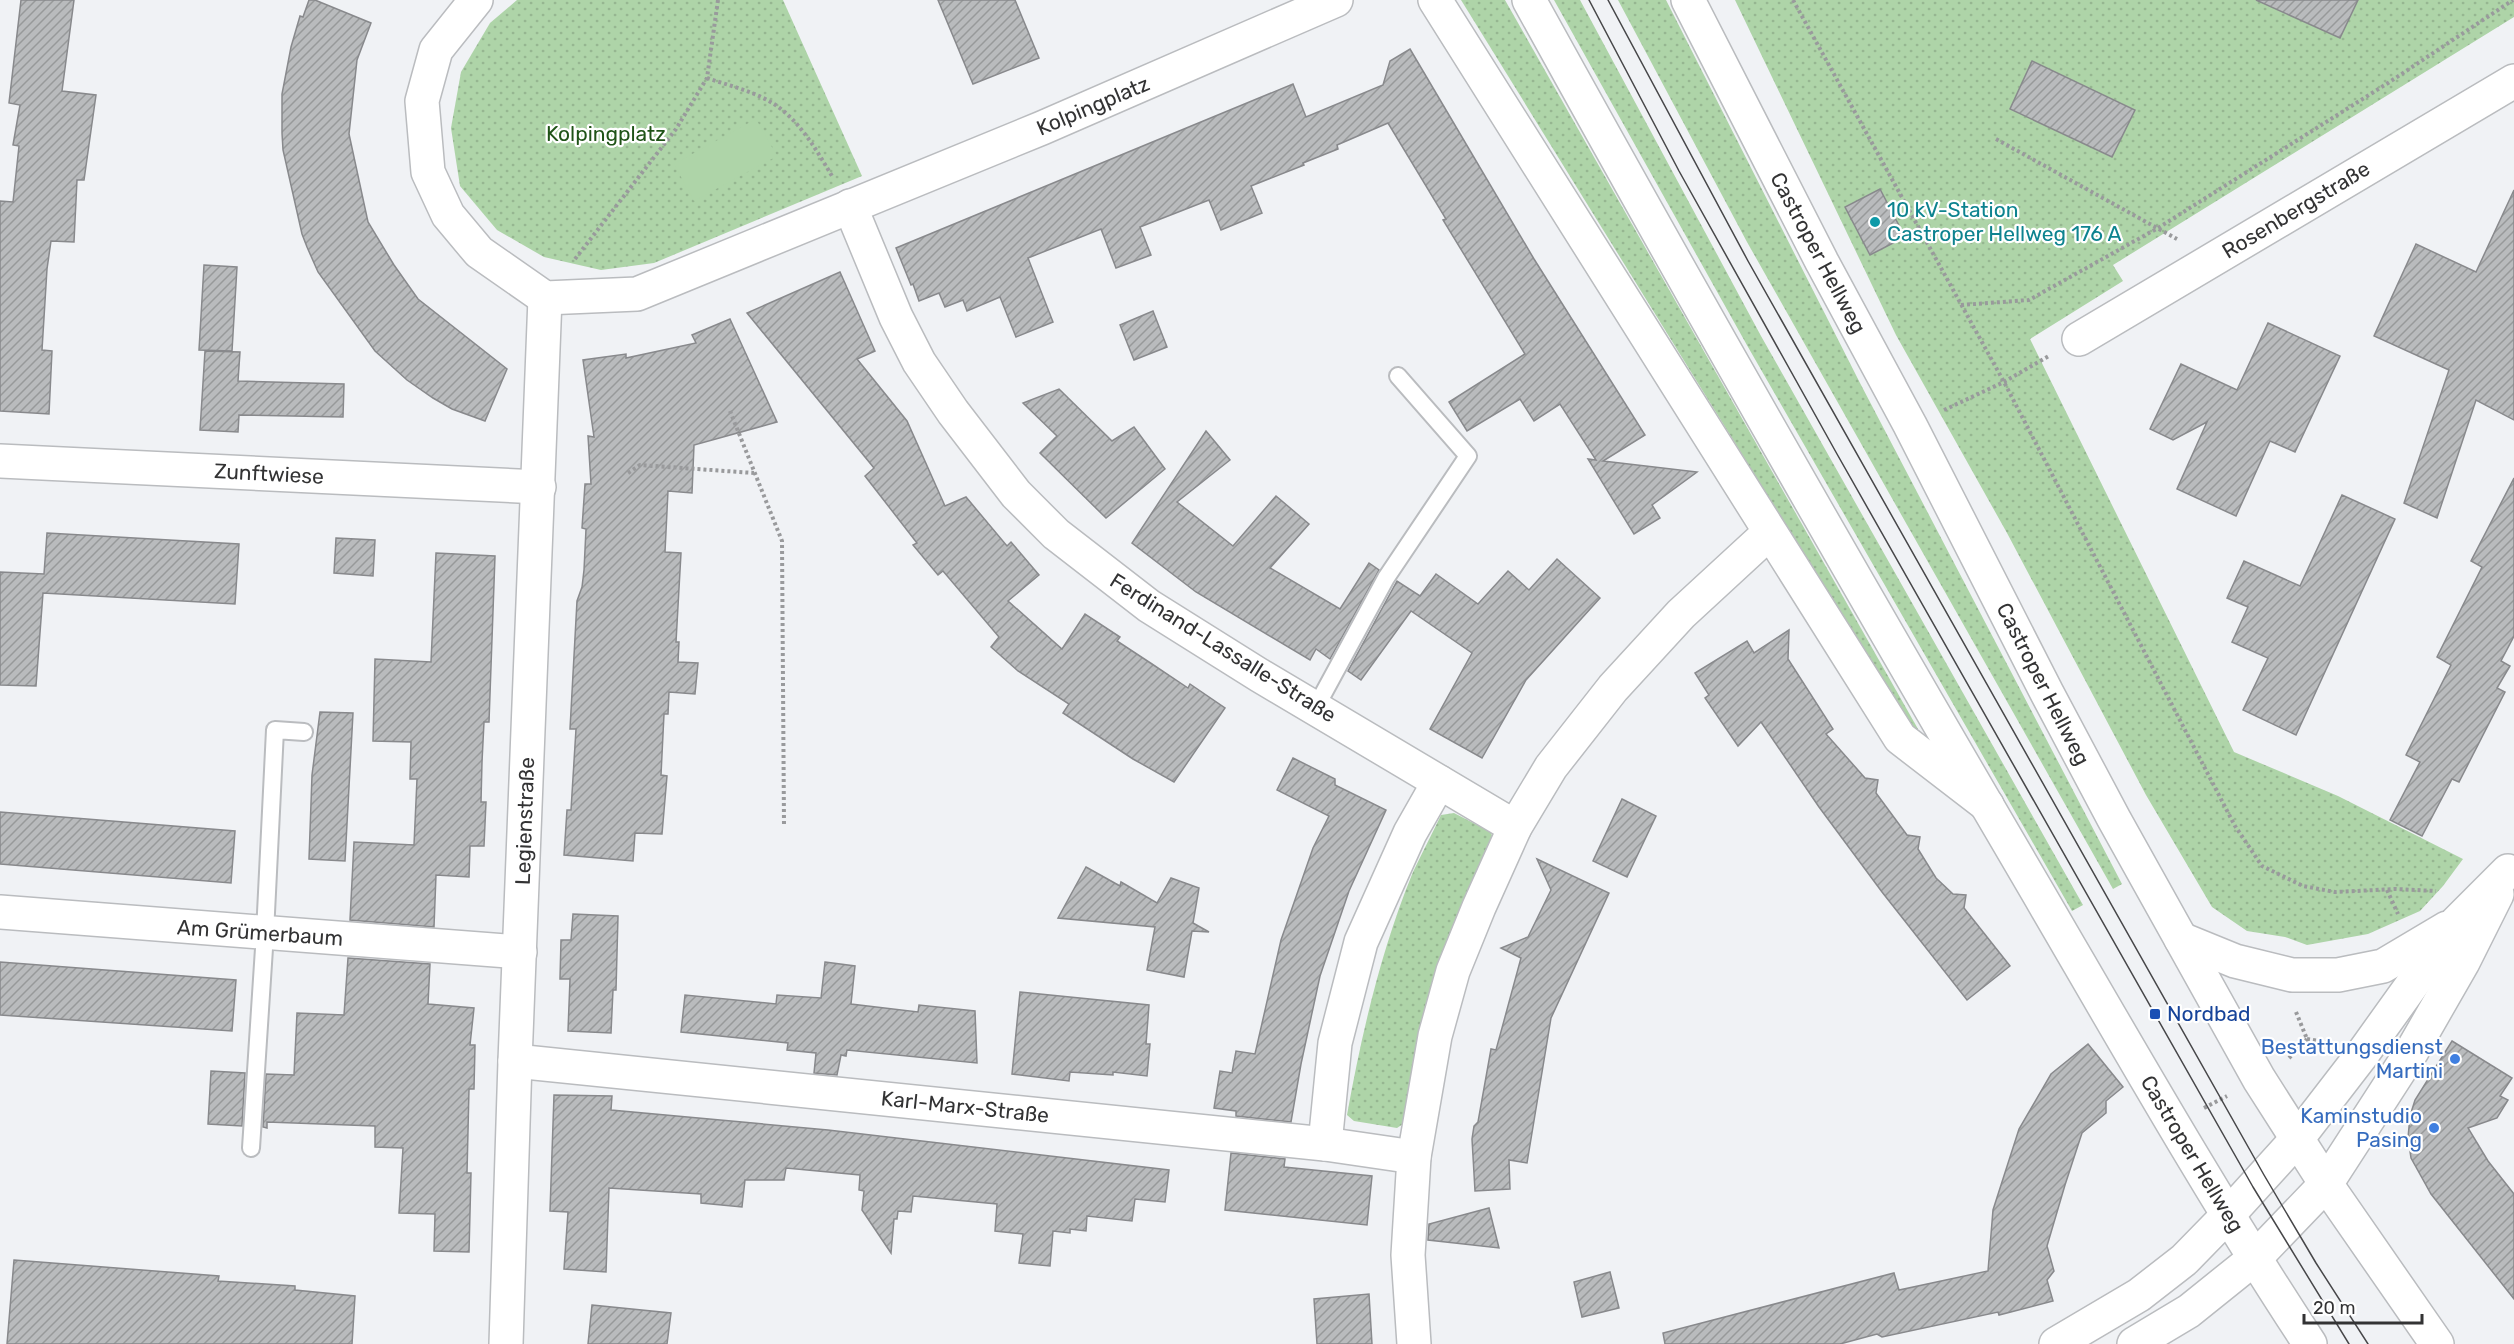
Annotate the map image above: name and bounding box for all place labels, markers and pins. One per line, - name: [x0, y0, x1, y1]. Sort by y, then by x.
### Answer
- place label: 10 kV-Station Castroper Hellweg 176 A: [1887, 197, 2122, 246]
- marker: 10 kV-Station Castroper Hellweg 176 A: [1868, 215, 1882, 229]
- place label: Nordbad: [2167, 1001, 2250, 1026]
- marker: Nordbad: [2148, 1007, 2162, 1021]
- place label: Bestattungsdienst Martini: [2261, 1034, 2443, 1083]
- marker: Bestattungsdienst Martini: [2448, 1052, 2462, 1066]
- place label: Kaminstudio Pasing: [2300, 1103, 2422, 1152]
- marker: Kaminstudio Pasing: [2427, 1121, 2441, 1135]

